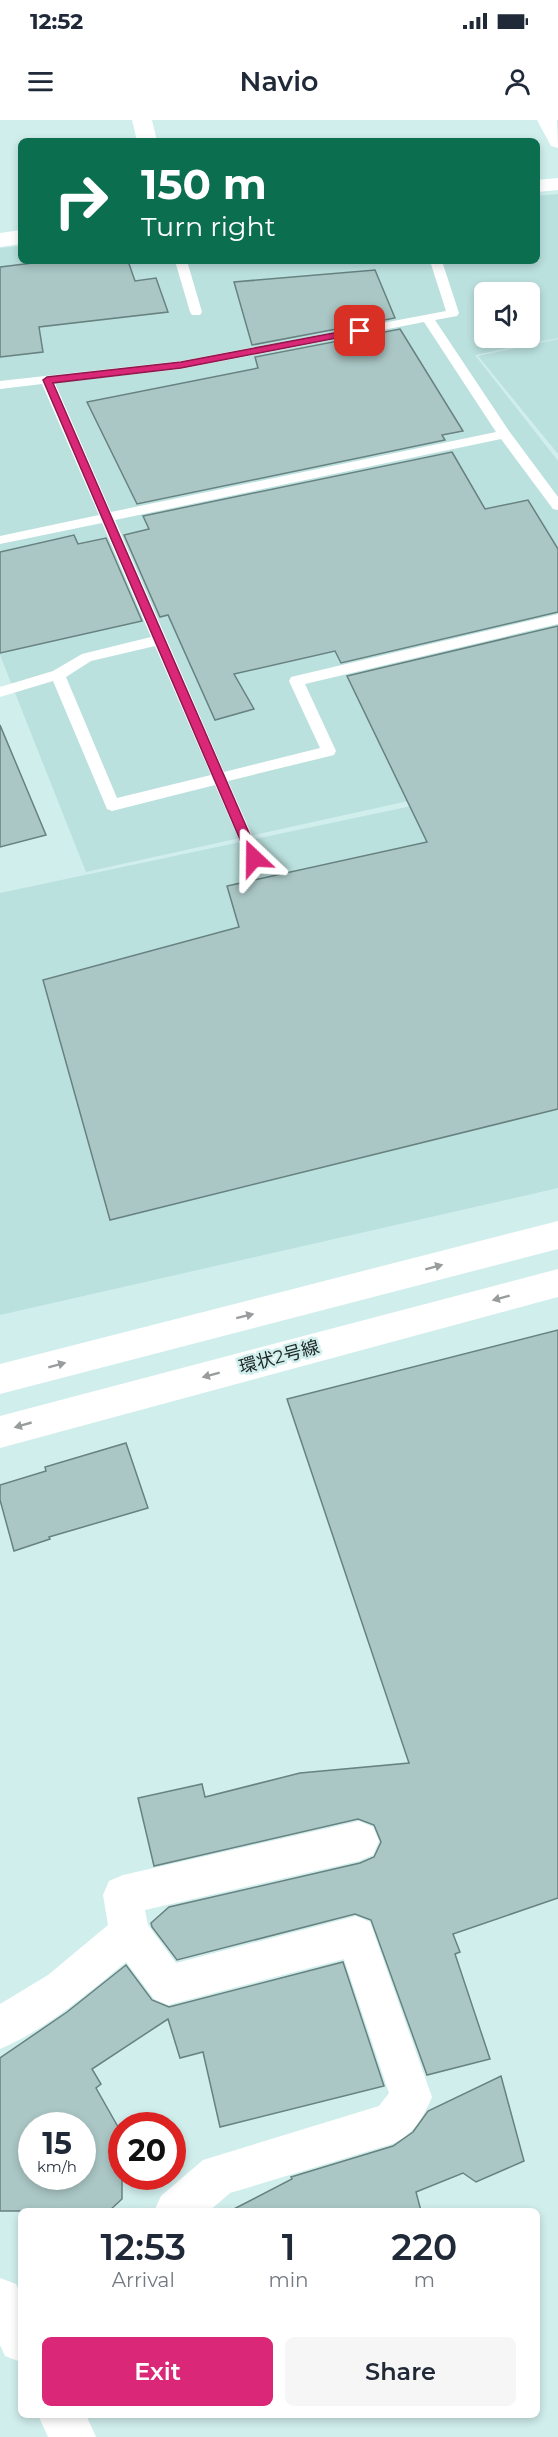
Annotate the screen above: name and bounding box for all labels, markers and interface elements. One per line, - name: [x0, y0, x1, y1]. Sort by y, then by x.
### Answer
- text: 12:52: [30, 8, 83, 35]
- icon: menu: [24, 65, 57, 98]
- text: Navio: [240, 65, 318, 98]
- icon: person: [501, 65, 534, 98]
- text: 150 m: [141, 158, 267, 210]
- icon: right: [42, 162, 120, 240]
- text: Turn right: [141, 210, 276, 243]
- map controls: [474, 282, 540, 348]
- button: sound: [474, 282, 540, 348]
- pin: [334, 305, 385, 356]
- icon: arrive: [343, 314, 376, 347]
- position arrow: [222, 826, 286, 890]
- one-way arrow: [425, 1262, 443, 1271]
- one-way arrow: [492, 1294, 511, 1304]
- one-way arrow: [236, 1310, 255, 1320]
- street label: 環状2号線: [236, 1336, 322, 1378]
- one-way arrow: [48, 1359, 66, 1369]
- one-way arrow: [202, 1371, 220, 1380]
- one-way arrow: [14, 1421, 32, 1430]
- speed limit sign: 20: [108, 2112, 186, 2190]
- text: 15: [42, 2125, 72, 2162]
- text: km/h: [37, 2157, 77, 2176]
- text: 12:53: [101, 2225, 186, 2269]
- text: 1: [282, 2225, 295, 2269]
- text: 220: [391, 2225, 457, 2269]
- text: Arrival: [112, 2268, 175, 2292]
- text: min: [268, 2268, 309, 2292]
- text: m: [414, 2268, 435, 2292]
- button: Exit: [42, 2337, 273, 2406]
- button: Share: [285, 2337, 516, 2406]

